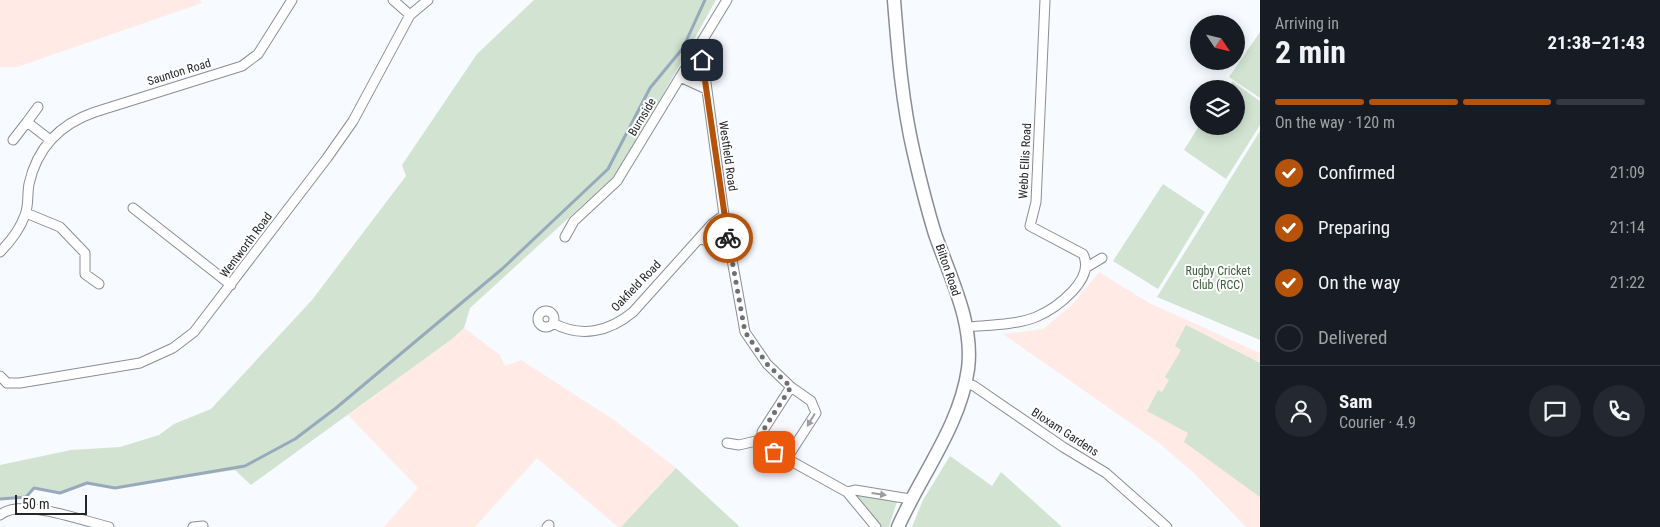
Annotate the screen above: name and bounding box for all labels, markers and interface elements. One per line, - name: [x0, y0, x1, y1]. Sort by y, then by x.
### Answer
- text: Arriving in: [1275, 14, 1339, 33]
- north arrow: [1190, 15, 1245, 70]
- map controls: [1190, 15, 1245, 135]
- text: 21:38–21:43: [1547, 31, 1645, 54]
- text: 2 min: [1275, 33, 1346, 71]
- pin: [681, 39, 723, 81]
- icon: home: [688, 46, 716, 74]
- street label: Saunton Road: [146, 56, 213, 88]
- button: layers: [1190, 80, 1245, 135]
- street label: Burnside: [625, 95, 659, 138]
- text: On the way · 120 m: [1275, 113, 1395, 132]
- street label: Westfield Road: [716, 120, 740, 192]
- street label: Webb Ellis Road: [1016, 123, 1034, 199]
- icon: check: [1275, 159, 1303, 187]
- text: Confirmed: [1318, 161, 1395, 184]
- text: 21:09: [1610, 163, 1645, 182]
- street label: Wentworth Road: [217, 210, 275, 280]
- courier: [703, 213, 753, 263]
- icon: check: [1275, 214, 1303, 242]
- text: Preparing: [1318, 216, 1390, 239]
- text: 21:14: [1610, 218, 1645, 237]
- icon: bike: [714, 224, 742, 252]
- street label: Bilton Road: [933, 242, 963, 298]
- street label: Oakfield Road: [608, 258, 664, 314]
- park label: Rugby Cricket Club (RCC): [1186, 264, 1251, 292]
- icon: check: [1275, 269, 1303, 297]
- text: On the way: [1318, 271, 1400, 294]
- text: 21:22: [1610, 273, 1645, 292]
- text: Delivered: [1318, 326, 1387, 349]
- button: person: [1275, 385, 1327, 437]
- button: chat: [1529, 385, 1581, 437]
- button: phone: [1593, 385, 1645, 437]
- text: Sam: [1339, 390, 1372, 413]
- street label: Bloxam Gardens: [1029, 405, 1101, 459]
- one-way arrow: [807, 413, 816, 426]
- text: Courier · 4.9: [1339, 413, 1416, 432]
- pin: [753, 431, 795, 473]
- icon: bag: [760, 438, 788, 466]
- one-way arrow: [871, 490, 887, 498]
- scale bar: [15, 492, 88, 515]
- text: 50 m: [22, 496, 50, 512]

